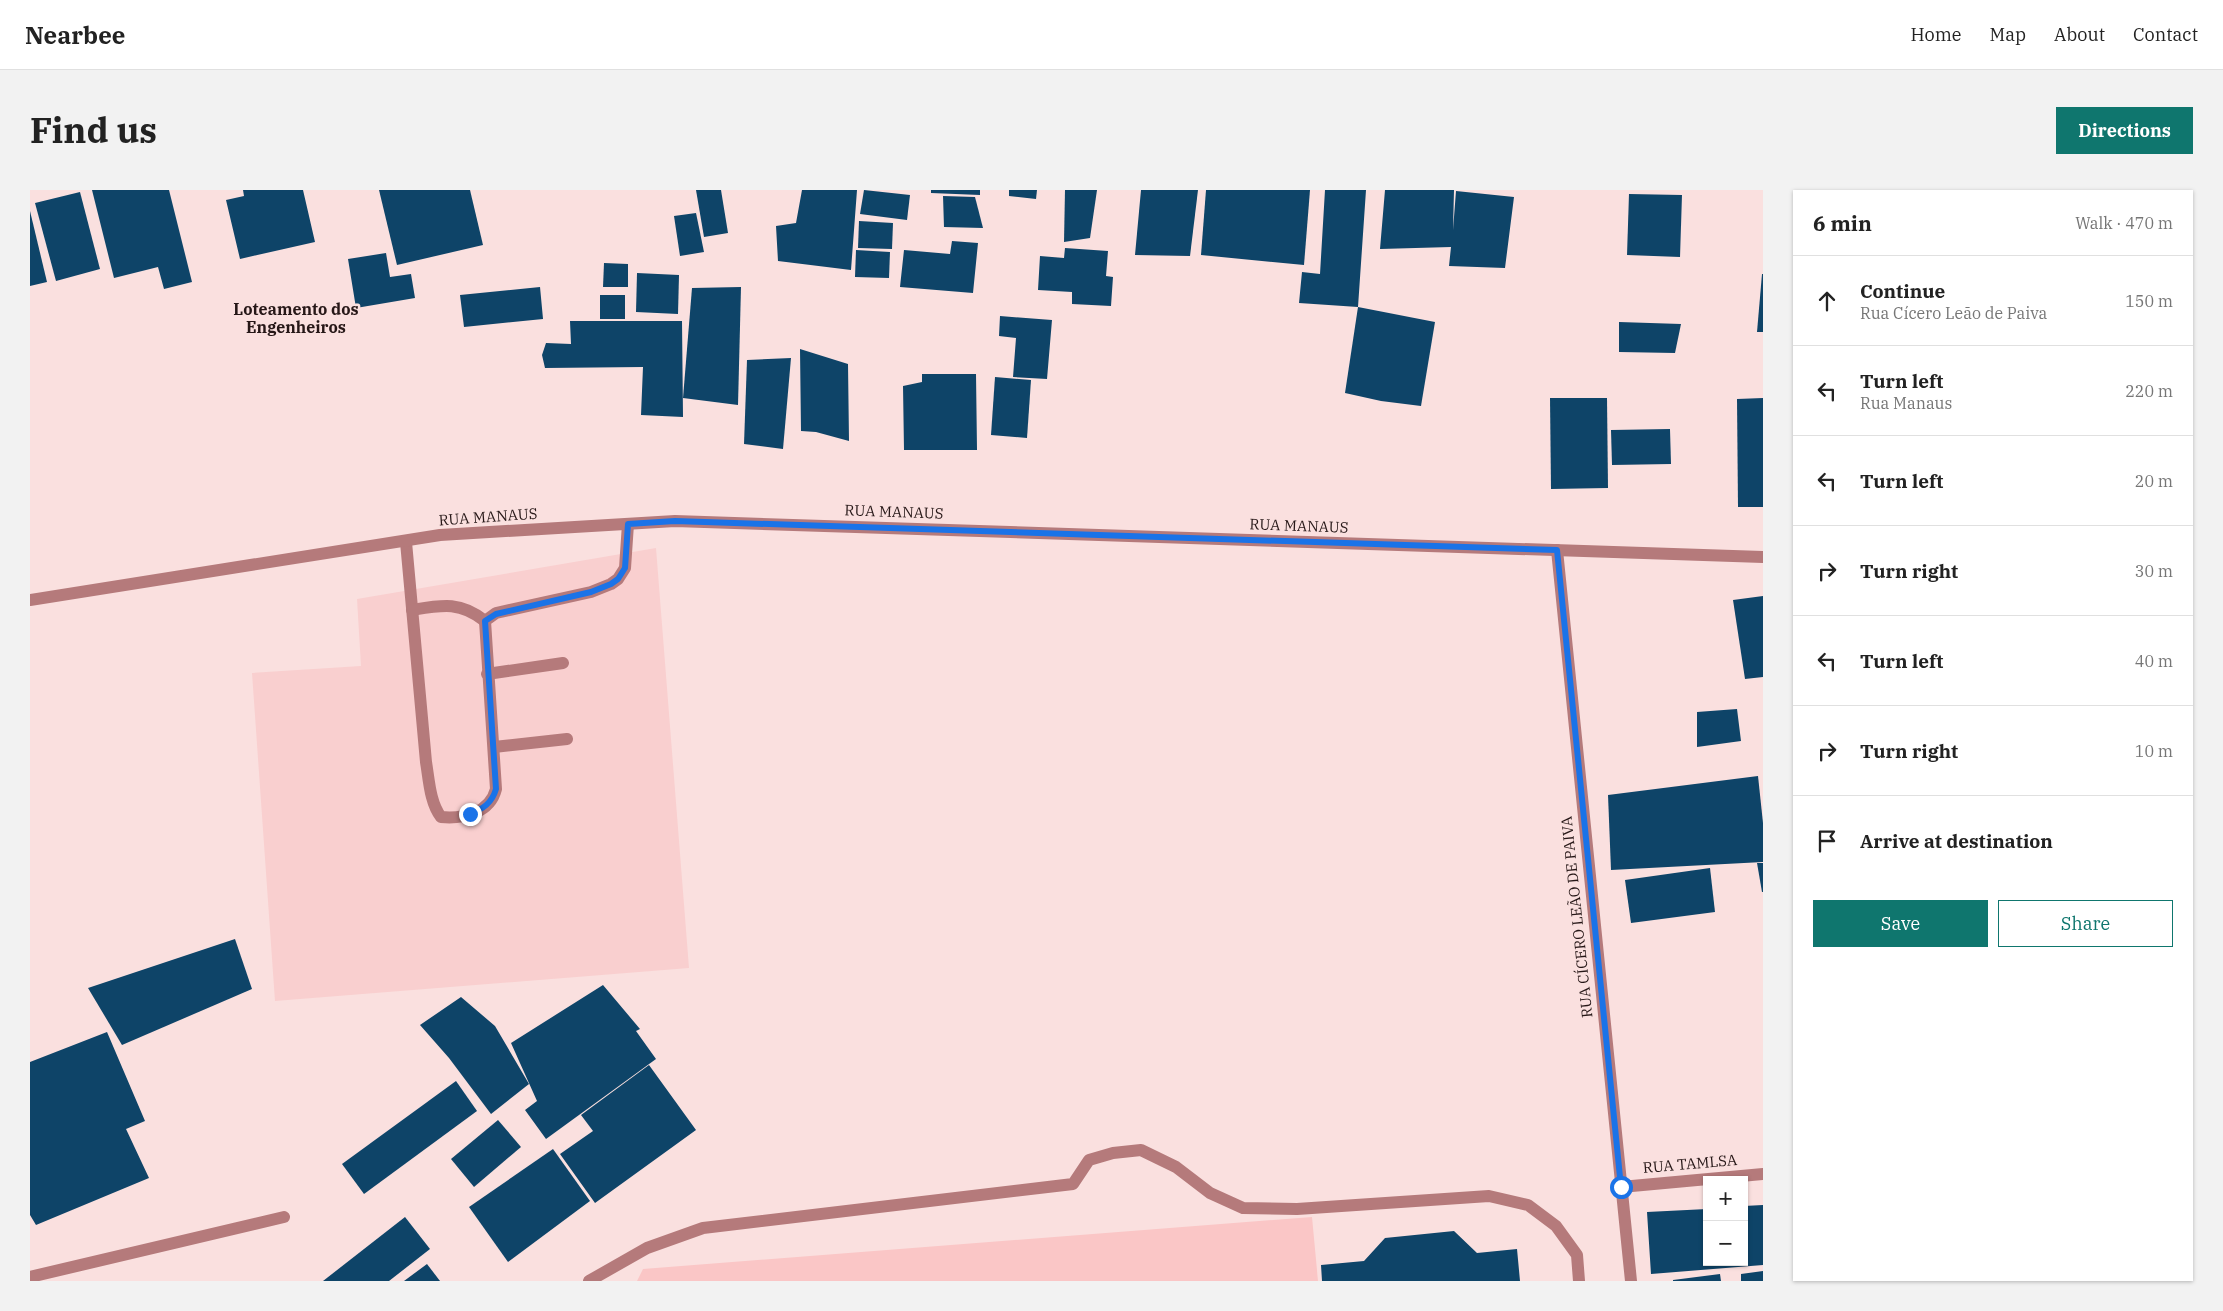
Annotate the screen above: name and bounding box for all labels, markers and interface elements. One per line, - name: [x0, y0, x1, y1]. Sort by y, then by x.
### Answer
- text: Nearbee: [25, 19, 125, 51]
- text: Home: [1910, 23, 1962, 46]
- text: Map: [1990, 23, 2026, 46]
- text: About: [2054, 23, 2105, 46]
- text: Contact: [2133, 23, 2198, 46]
- text: Find us: [30, 107, 157, 153]
- button: Directions: [2056, 107, 2193, 154]
- text: 6 min: [1813, 209, 1872, 237]
- text: Walk · 470 m: [2075, 213, 2173, 233]
- text: Continue: [1860, 279, 1945, 303]
- icon: ahead: [1813, 287, 1841, 315]
- text: 150 m: [2125, 291, 2173, 311]
- district label: Loteamento dos Engenheiros: [233, 299, 359, 337]
- text: Rua Cícero Leão de Paiva: [1860, 303, 2047, 323]
- text: Turn left: [1860, 369, 1943, 393]
- icon: left: [1813, 377, 1841, 405]
- text: 220 m: [2125, 381, 2173, 401]
- text: Rua Manaus: [1860, 393, 1952, 413]
- icon: left: [1813, 467, 1841, 495]
- text: Turn left: [1860, 469, 1943, 493]
- text: 20 m: [2135, 471, 2173, 491]
- street label: RUA MANAUS: [844, 500, 944, 523]
- street label: RUA MANAUS: [438, 504, 538, 529]
- street label: RUA MANAUS: [1249, 514, 1349, 537]
- icon: right: [1813, 557, 1841, 585]
- text: Turn right: [1860, 559, 1958, 583]
- text: 30 m: [2135, 561, 2173, 581]
- icon: left: [1813, 647, 1841, 675]
- text: Turn left: [1860, 649, 1943, 673]
- text: 40 m: [2135, 651, 2173, 671]
- icon: right: [1813, 737, 1841, 765]
- text: Turn right: [1860, 739, 1958, 763]
- text: 10 m: [2135, 741, 2173, 761]
- route end: [459, 803, 482, 826]
- street label: RUA CÍCERO LEÃO DE PAIVA: [1556, 815, 1597, 1019]
- icon: arrive: [1813, 827, 1841, 855]
- text: Arrive at destination: [1860, 829, 2053, 853]
- button: Save: [1813, 900, 1988, 947]
- button: Share: [1998, 900, 2173, 947]
- street label: RUA TAMLSA: [1642, 1150, 1739, 1177]
- route start: [1610, 1176, 1633, 1199]
- map controls: [1703, 1176, 1748, 1266]
- button: +: [1703, 1176, 1748, 1221]
- button: −: [1703, 1221, 1748, 1266]

